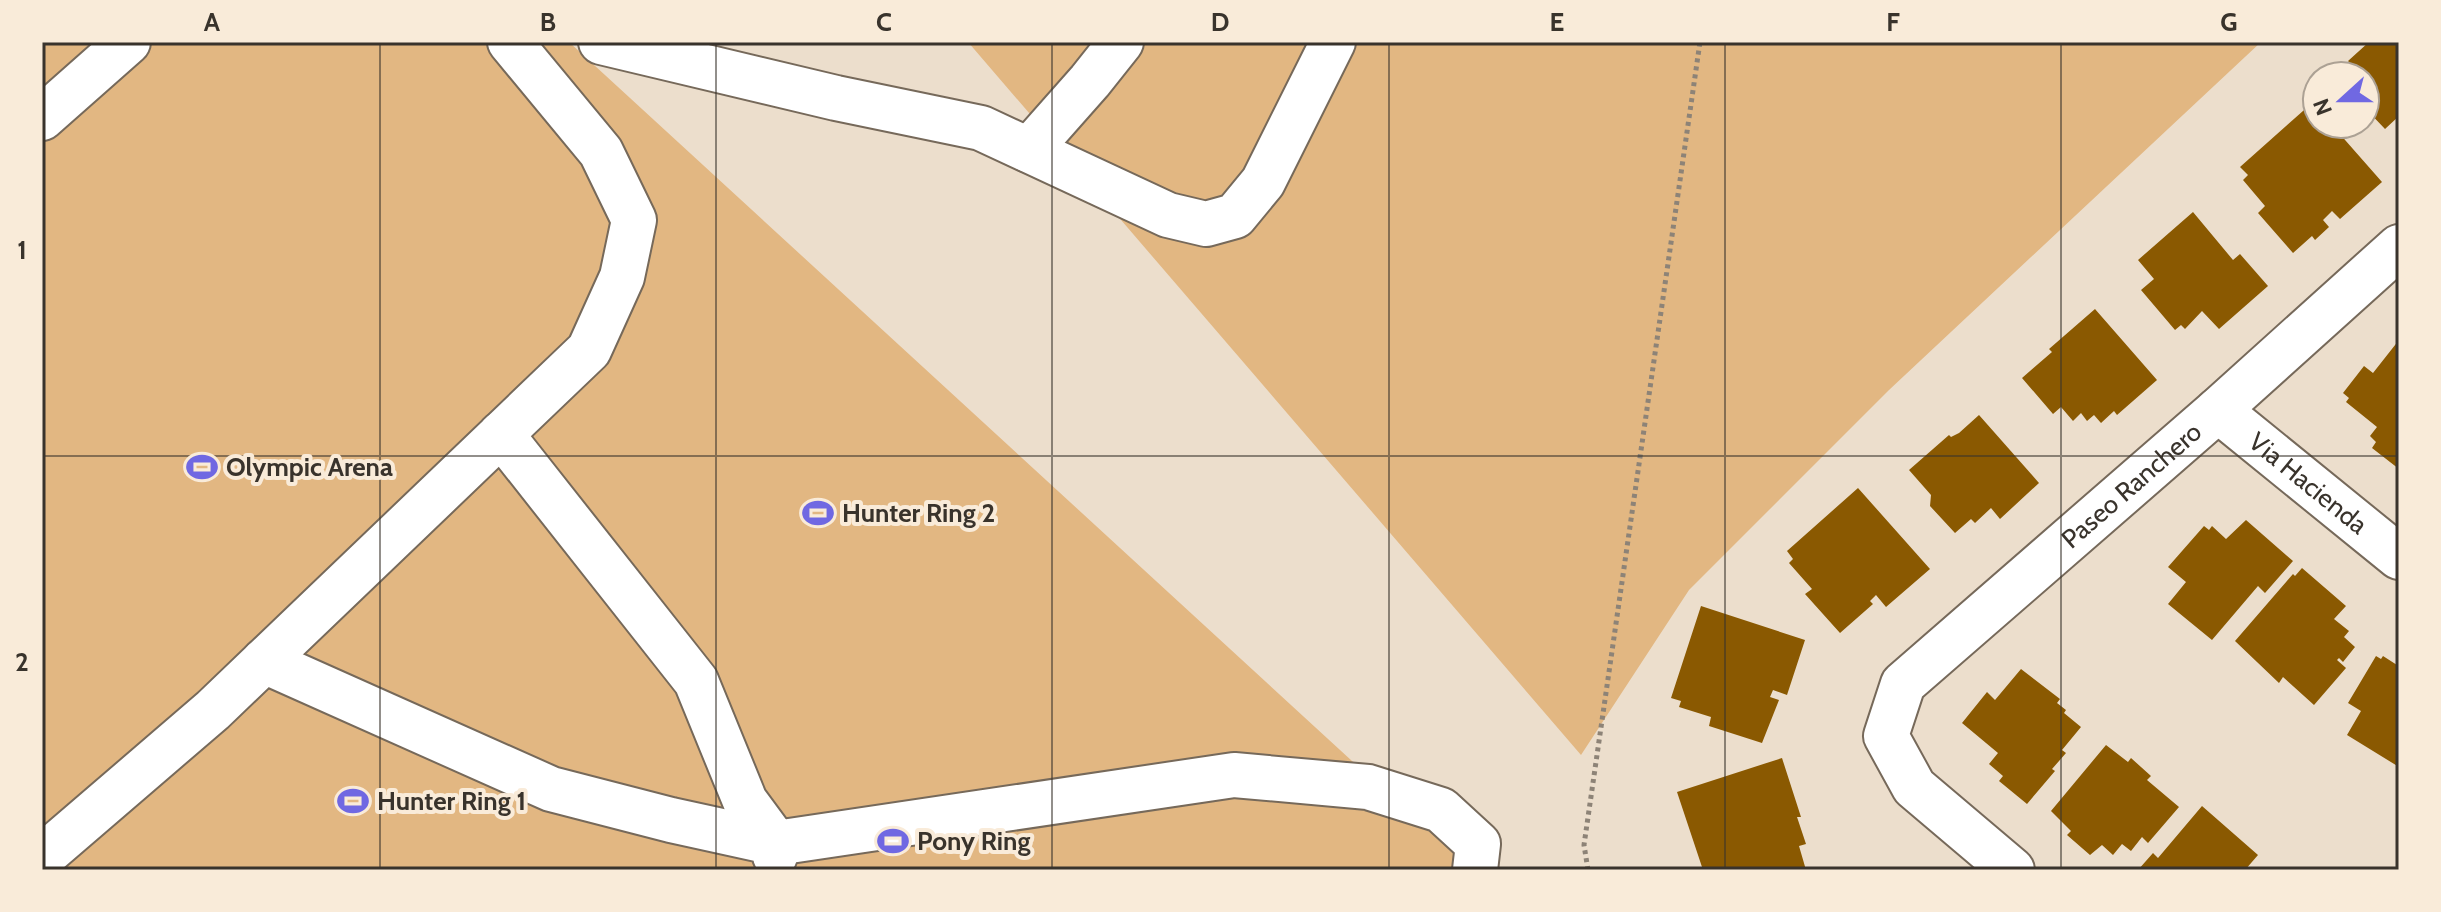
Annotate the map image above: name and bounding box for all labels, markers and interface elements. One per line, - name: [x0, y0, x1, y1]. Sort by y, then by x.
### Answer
- text: A: [204, 6, 221, 38]
- text: B: [540, 6, 556, 38]
- text: C: [876, 6, 892, 38]
- text: D: [1211, 6, 1229, 38]
- text: E: [1550, 6, 1564, 38]
- text: F: [1886, 6, 1900, 38]
- text: G: [2220, 6, 2238, 38]
- north arrow: [2301, 60, 2381, 140]
- text: N: [2307, 95, 2338, 119]
- text: 1: [17, 234, 27, 266]
- street label: Paseo Ranchero: [2055, 416, 2208, 555]
- street label: Via Hacienda: [2242, 425, 2374, 541]
- sports icon: Olympic Arena: [185, 450, 219, 484]
- place label: Olympic Arena: [226, 451, 393, 483]
- sports icon: Hunter Ring 2: [801, 496, 835, 530]
- place label: Hunter Ring 2: [842, 497, 995, 529]
- text: 2: [15, 646, 29, 678]
- sports icon: Hunter Ring 1: [336, 784, 370, 818]
- place label: Hunter Ring 1: [377, 785, 526, 817]
- sports icon: Pony Ring: [876, 824, 910, 858]
- place label: Pony Ring: [917, 825, 1030, 857]

